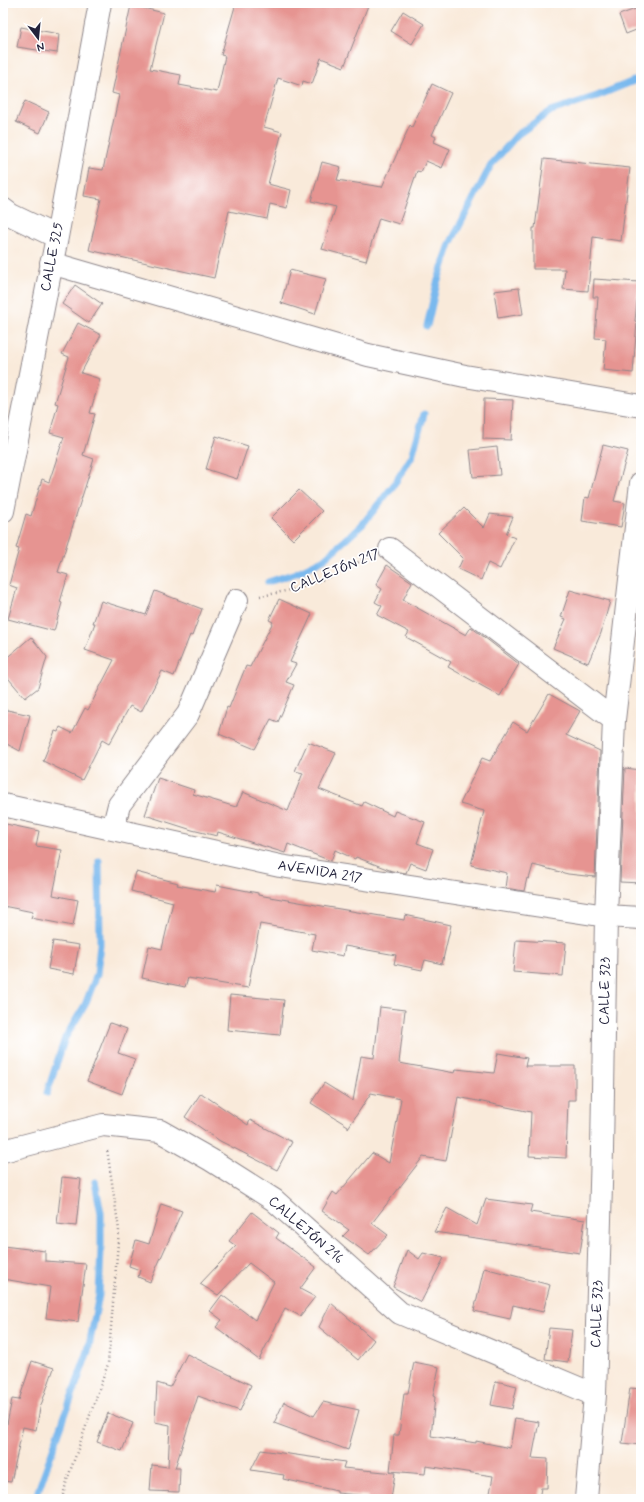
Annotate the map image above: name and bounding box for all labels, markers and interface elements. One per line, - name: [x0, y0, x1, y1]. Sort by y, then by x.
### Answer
- north arrow: [18, 18, 58, 58]
- text: N: [35, 39, 46, 54]
- street label: CALLE 325: [36, 221, 68, 293]
- street label: CALLEJÓN 217: [287, 545, 383, 597]
- street label: AVENIDA 217: [276, 856, 364, 888]
- street label: CALLE 323: [595, 957, 615, 1025]
- street label: CALLEJÓN 216: [265, 1192, 347, 1268]
- street label: CALLE 323: [587, 1279, 607, 1348]

